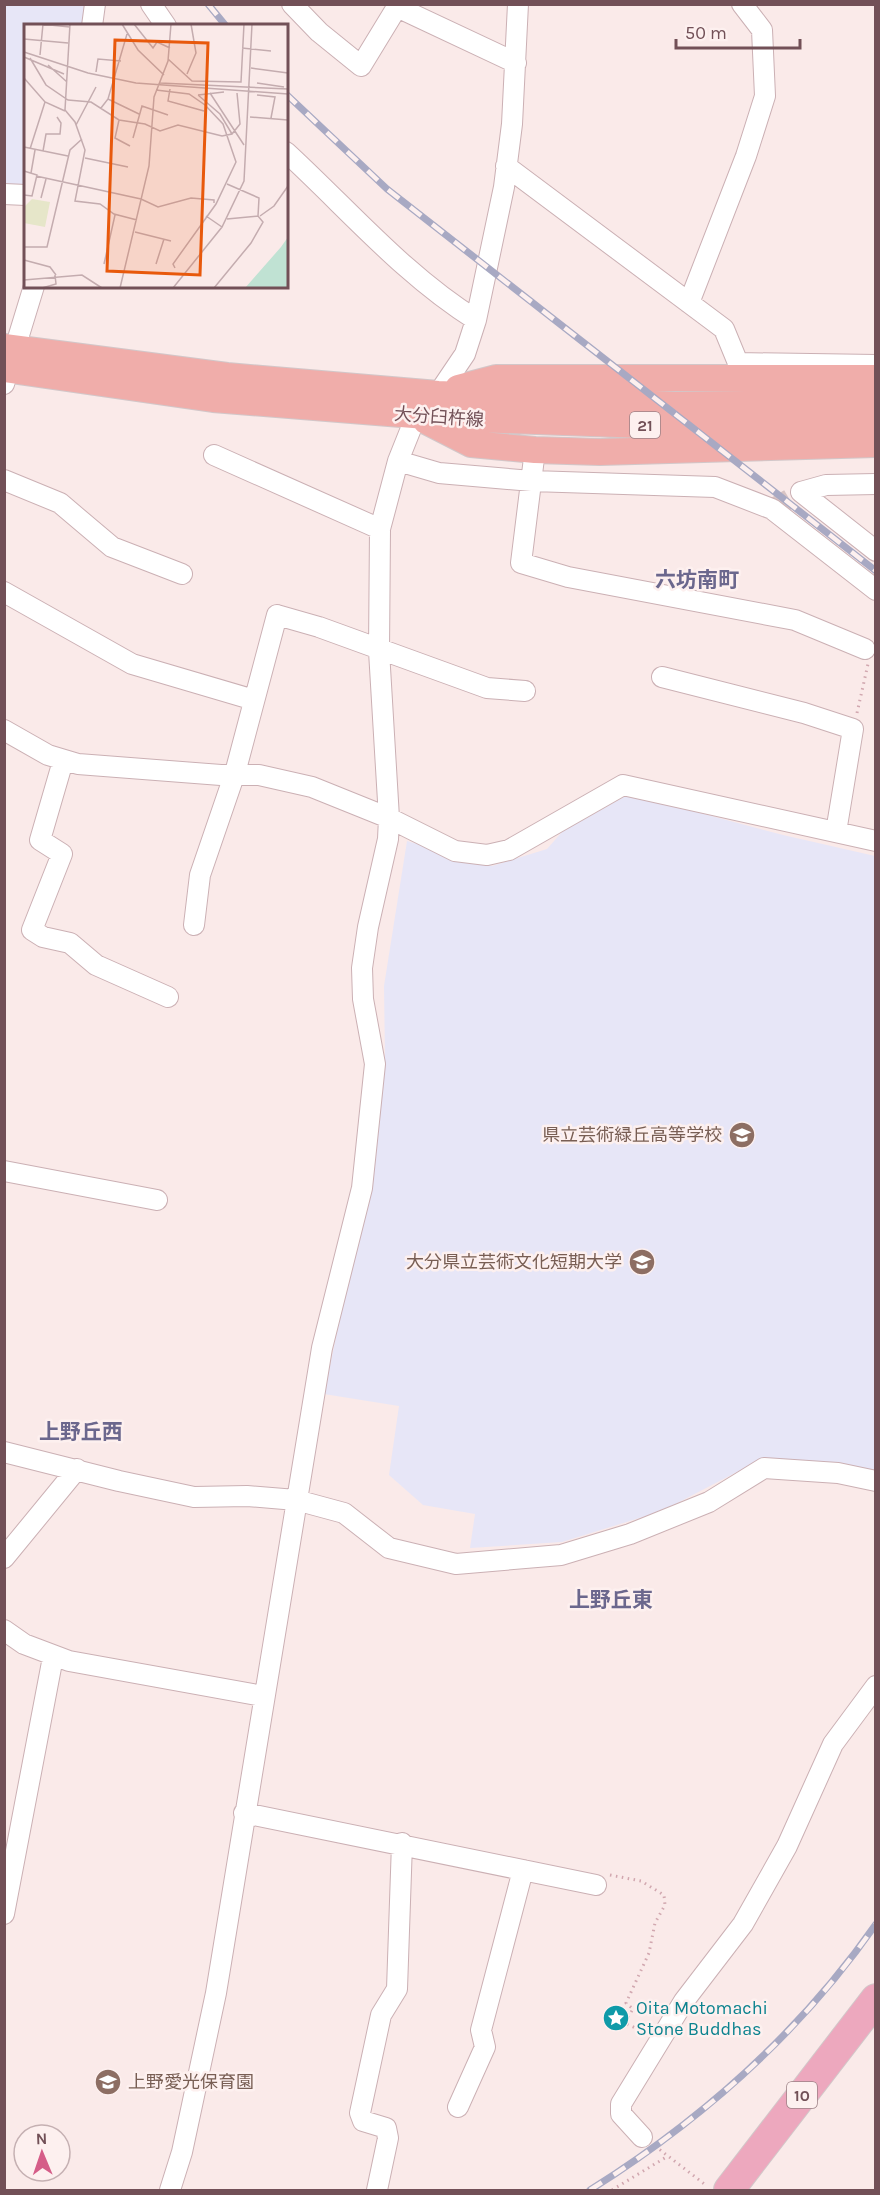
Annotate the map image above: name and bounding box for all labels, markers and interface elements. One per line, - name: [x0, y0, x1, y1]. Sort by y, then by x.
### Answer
- scale bar: [676, 12, 800, 50]
- text: 50 m: [685, 22, 727, 44]
- inset map: [24, 24, 288, 288]
- street label: 大分臼杵線: [393, 403, 485, 431]
- road number: 21: [630, 412, 660, 438]
- district label: 六坊南町: [655, 568, 739, 592]
- school or university icon: 県立芸術緑丘高等学校: [727, 1120, 757, 1150]
- place label: 県立芸術緑丘高等学校: [542, 1124, 722, 1146]
- school or university icon: 大分県立芸術文化短期大学: [627, 1247, 657, 1277]
- place label: 大分県立芸術文化短期大学: [406, 1251, 622, 1273]
- district label: 上野丘西: [39, 1420, 123, 1444]
- district label: 上野丘東: [569, 1588, 653, 1612]
- place label: Oita Motomachi Stone Buddhas: [636, 1997, 768, 2040]
- place icon: Oita Motomachi Stone Buddhas: [601, 2003, 631, 2033]
- school or university icon: 上野愛光保育園: [93, 2067, 123, 2097]
- place label: 上野愛光保育園: [128, 2071, 254, 2093]
- road number: 10: [787, 2082, 817, 2108]
- north arrow: [12, 2123, 72, 2183]
- text: N: [35, 2129, 48, 2148]

